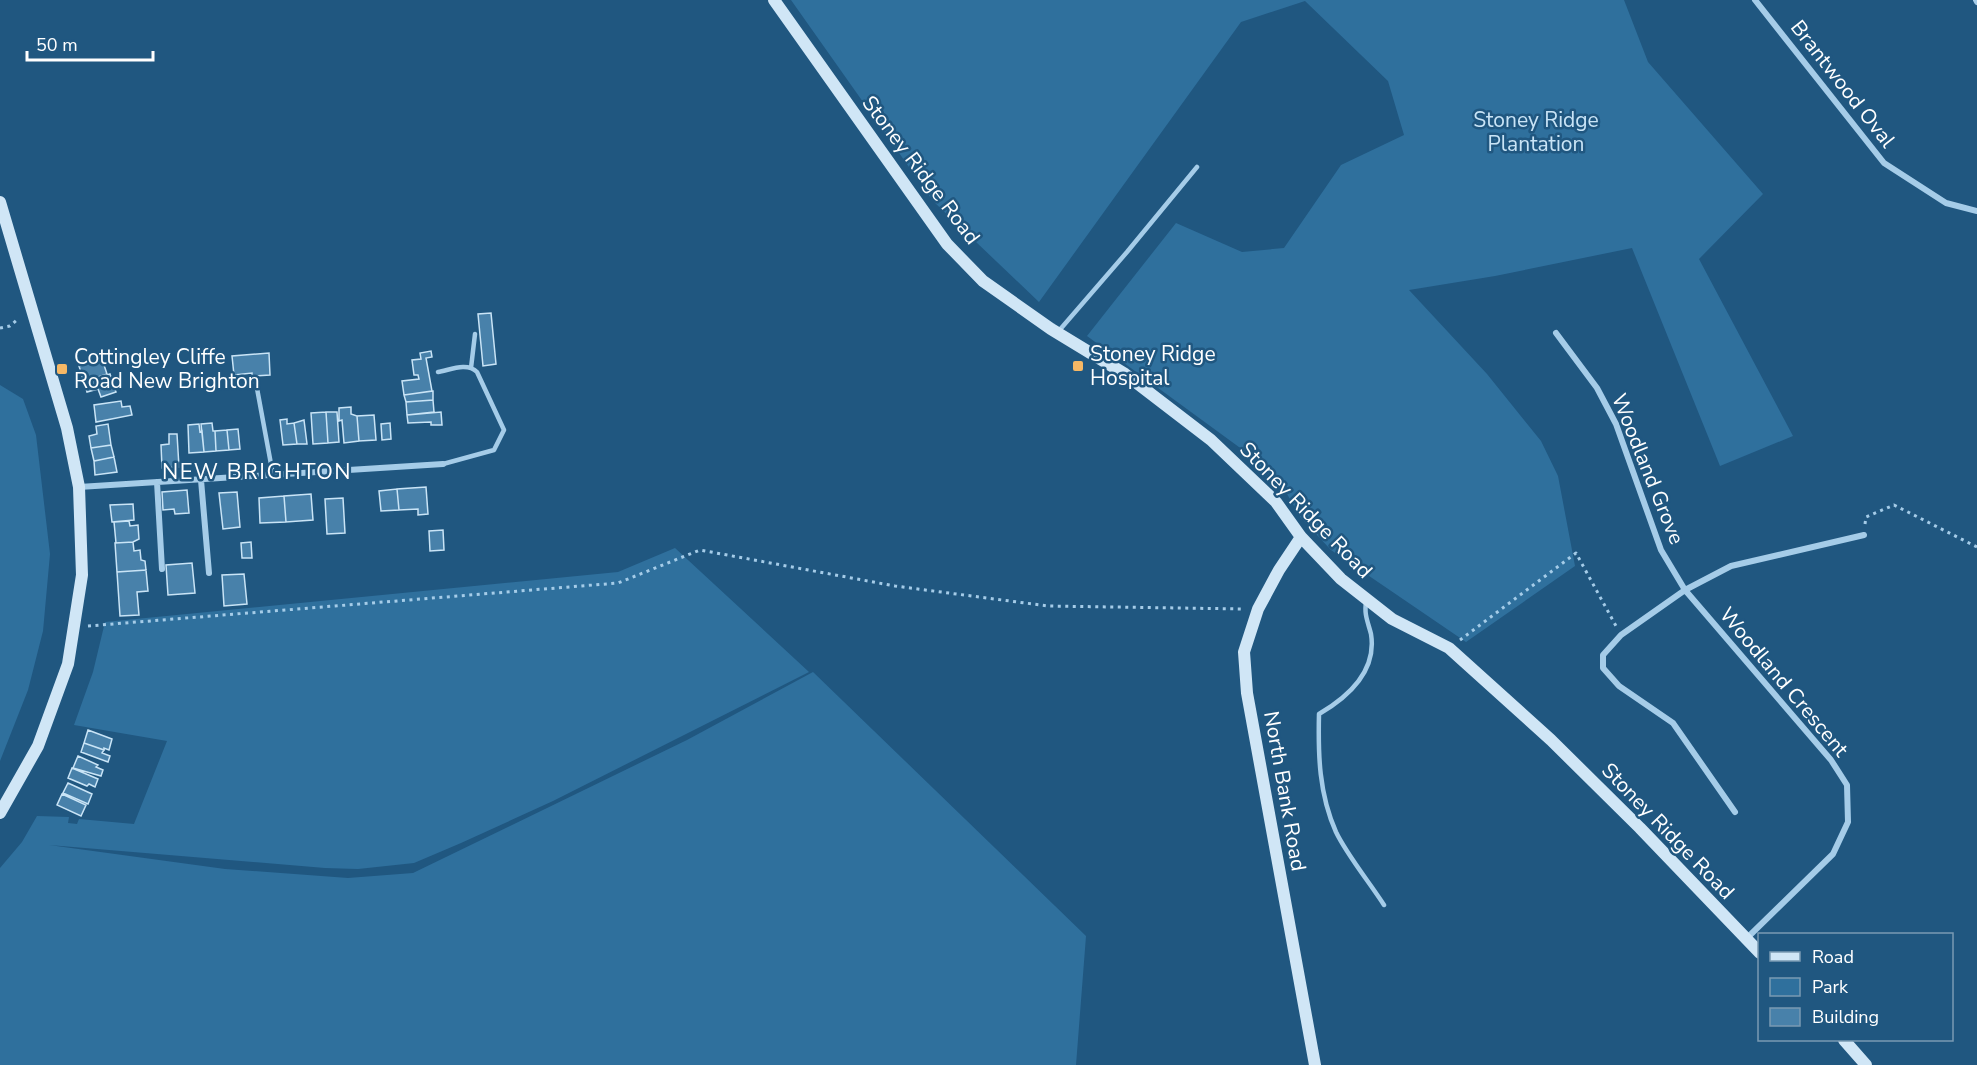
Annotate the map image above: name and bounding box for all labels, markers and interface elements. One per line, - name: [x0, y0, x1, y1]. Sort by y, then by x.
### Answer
- street label: Brantwood Oval: [1784, 14, 1902, 154]
- scale bar: [27, 24, 153, 62]
- text: 50 m: [36, 33, 78, 57]
- street label: Stoney Ridge Road: [856, 90, 986, 250]
- park label: Stoney Ridge Plantation: [1473, 106, 1599, 158]
- place label: Stoney Ridge Hospital: [1090, 340, 1216, 392]
- place label: Cottingley Cliffe Road New Brighton: [74, 343, 260, 395]
- marker: Stoney Ridge Hospital: [1071, 359, 1085, 373]
- marker: Cottingley Cliffe Road New Brighton: [55, 362, 69, 376]
- street label: Woodland Grove: [1605, 389, 1691, 549]
- street label: Stoney Ridge Road: [1233, 436, 1379, 584]
- district label: NEW BRIGHTON: [162, 457, 352, 487]
- street label: Woodland Crescent: [1713, 601, 1855, 763]
- street label: North Bank Road: [1257, 709, 1313, 873]
- street label: Stoney Ridge Road: [1595, 757, 1741, 905]
- legend: [1758, 933, 1953, 1041]
- text: Road: [1812, 945, 1854, 969]
- text: Park: [1812, 975, 1849, 999]
- text: Building: [1812, 1005, 1879, 1029]

